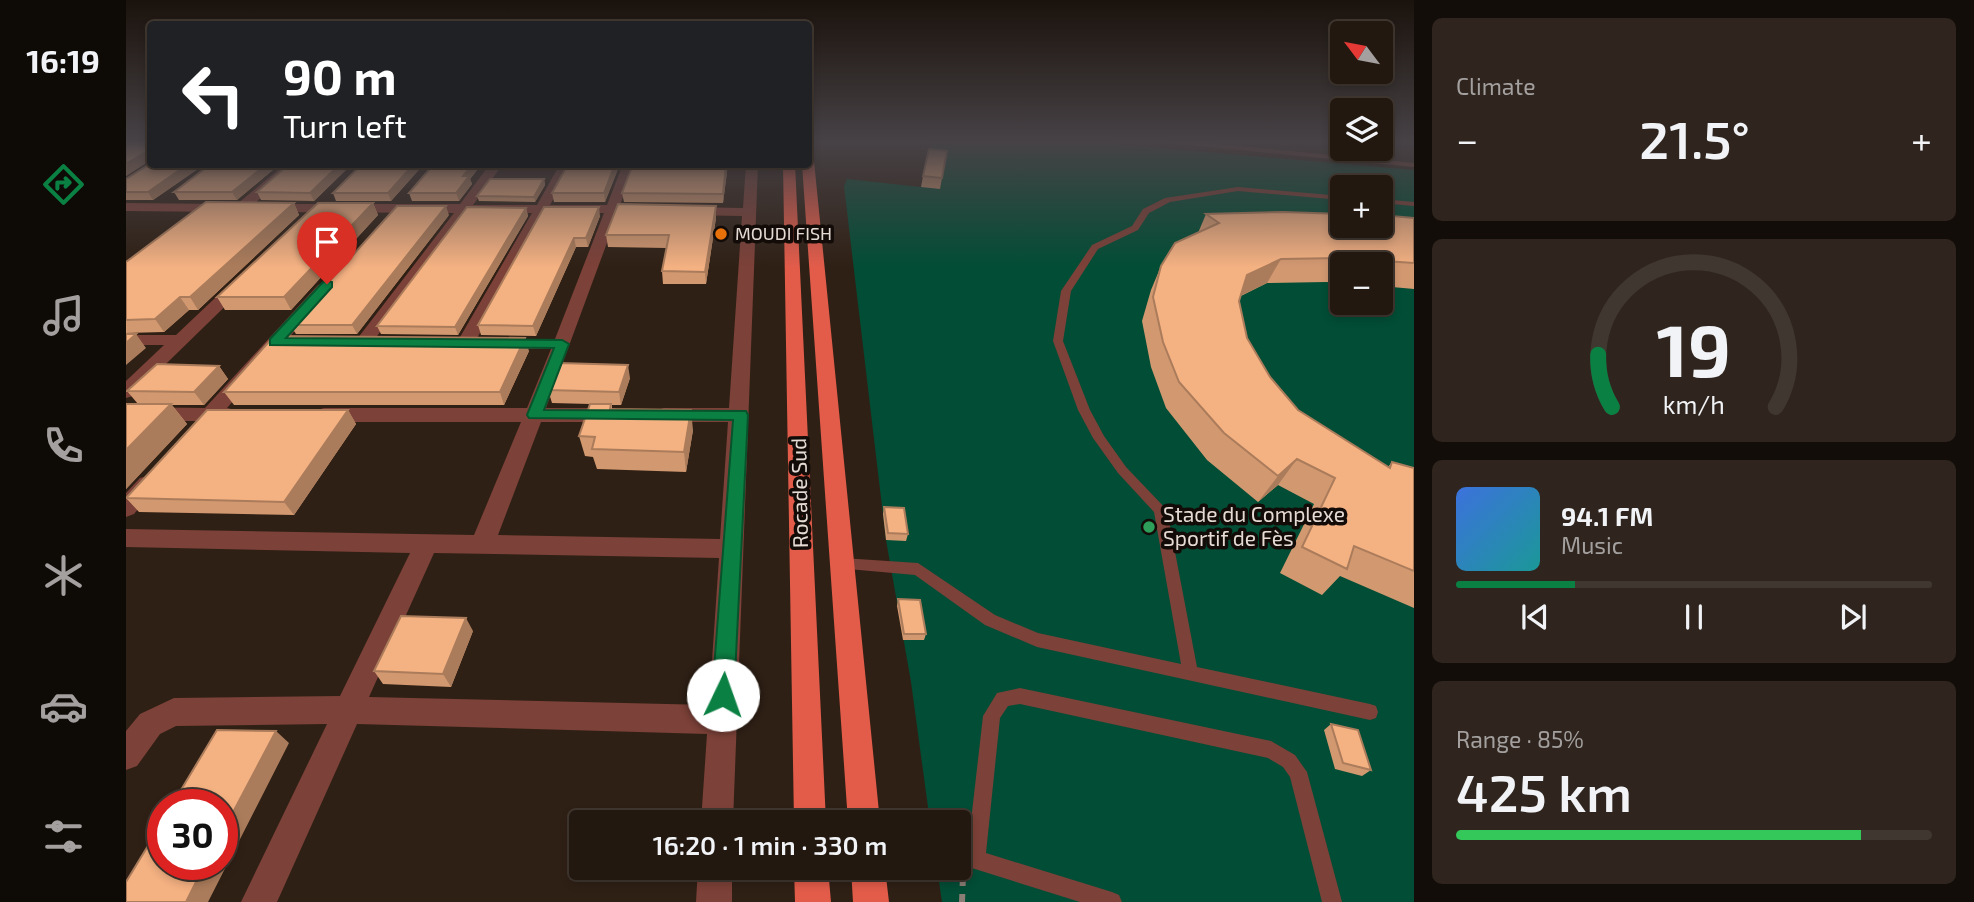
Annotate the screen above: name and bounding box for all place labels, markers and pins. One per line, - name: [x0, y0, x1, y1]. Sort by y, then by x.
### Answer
- pin: [297, 212, 357, 284]
- place label: MOUDI FISH: [735, 222, 832, 244]
- marker: MOUDI FISH: [713, 226, 729, 242]
- place label: Stade du Complexe Sportif de Fès: [1163, 501, 1345, 550]
- marker: Stade du Complexe Sportif de Fès: [1141, 519, 1157, 535]

